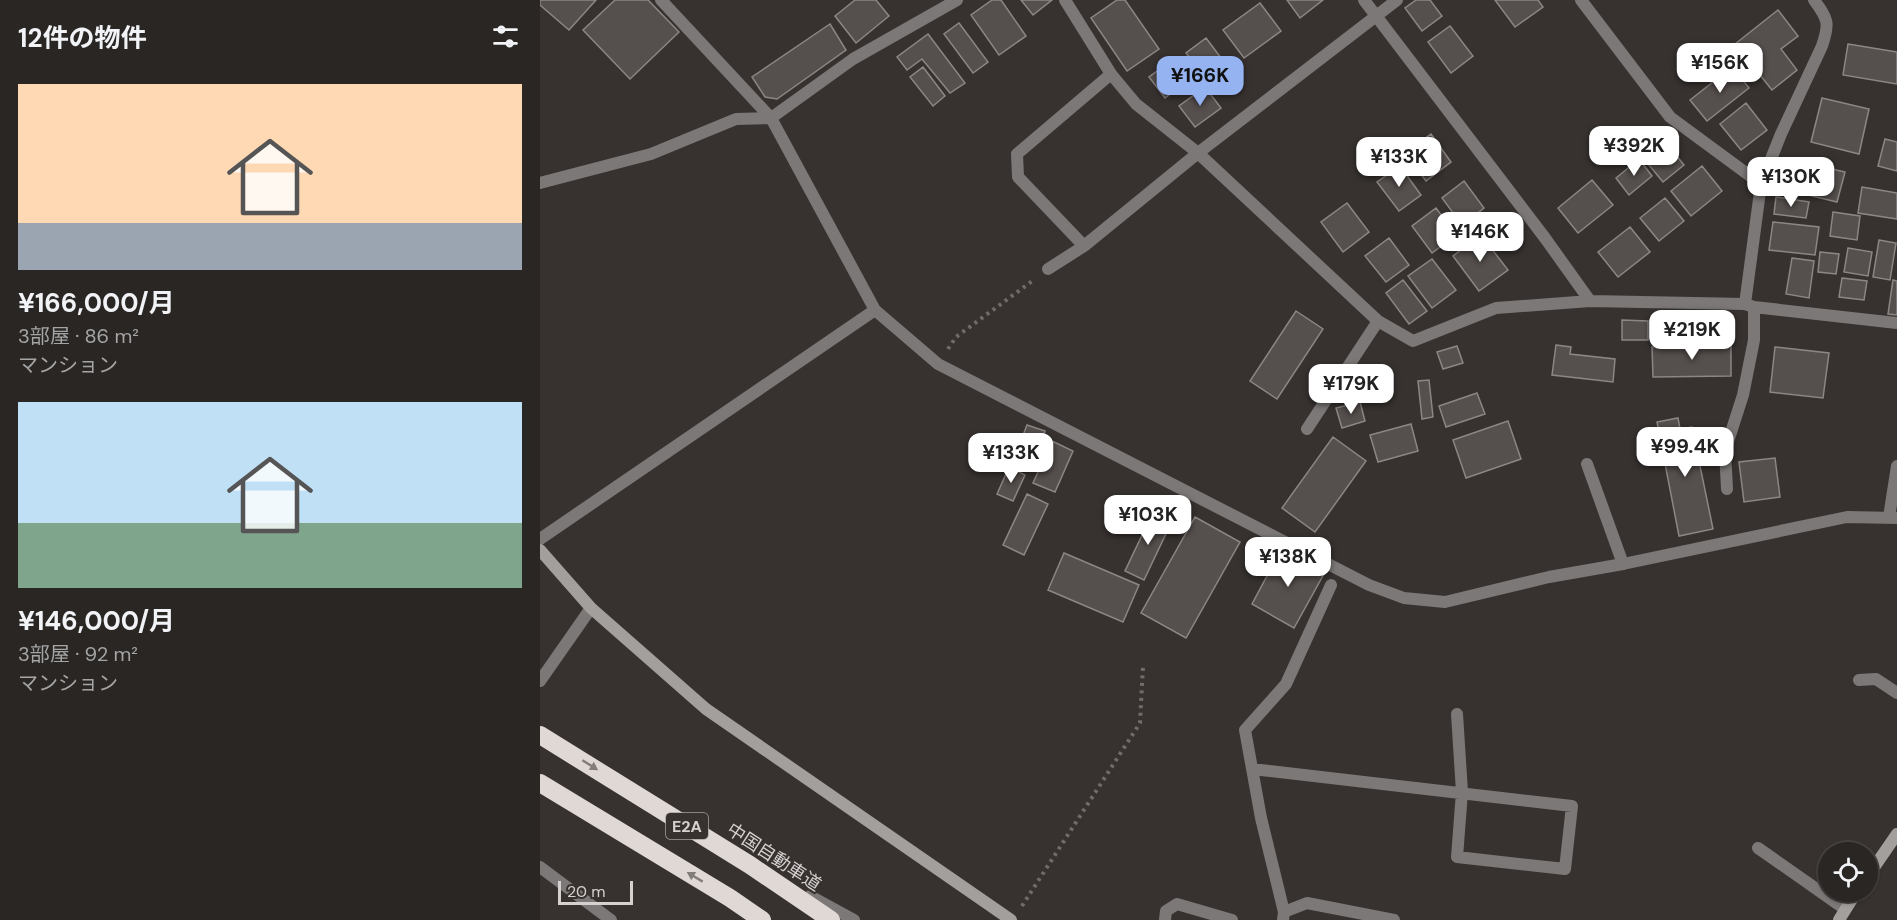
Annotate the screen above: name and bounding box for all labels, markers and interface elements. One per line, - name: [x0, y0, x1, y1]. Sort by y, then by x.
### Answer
- icon: filters: [489, 20, 522, 53]
- text: 12件の物件: [18, 21, 146, 55]
- pin: ¥156K: [1678, 43, 1762, 94]
- text: ¥156K: [1691, 49, 1749, 75]
- pin: ¥166K: [1158, 56, 1242, 107]
- text: ¥166K: [1171, 62, 1229, 88]
- icon: home: [216, 123, 324, 231]
- pin: ¥392K: [1592, 126, 1676, 177]
- text: ¥392K: [1603, 132, 1665, 158]
- pin: ¥133K: [1357, 137, 1441, 188]
- text: ¥133K: [1370, 143, 1428, 169]
- pin: ¥130K: [1749, 157, 1833, 208]
- text: ¥130K: [1761, 163, 1821, 189]
- pin: ¥146K: [1438, 212, 1522, 263]
- text: ¥146K: [1450, 218, 1510, 244]
- text: ¥166,000/月: [18, 286, 175, 320]
- pin: ¥219K: [1650, 310, 1734, 361]
- text: ¥219K: [1663, 316, 1721, 342]
- text: 3部屋 · 86 m²: [18, 323, 139, 349]
- text: マンション: [18, 352, 118, 378]
- pin: ¥179K: [1309, 364, 1393, 415]
- text: ¥179K: [1323, 370, 1379, 396]
- pin: ¥99.4K: [1636, 427, 1734, 478]
- pin: ¥133K: [969, 433, 1053, 484]
- text: ¥99.4K: [1651, 433, 1719, 459]
- text: ¥133K: [982, 439, 1040, 465]
- icon: home: [216, 441, 324, 549]
- pin: ¥103K: [1106, 495, 1190, 546]
- text: ¥103K: [1118, 501, 1178, 527]
- pin: ¥138K: [1246, 537, 1330, 588]
- text: ¥138K: [1259, 543, 1317, 569]
- text: ¥146,000/月: [18, 604, 175, 638]
- text: 3部屋 · 92 m²: [18, 641, 138, 667]
- text: マンション: [18, 670, 118, 696]
- one-way arrow: [582, 760, 598, 771]
- road number: E2A: [666, 813, 708, 839]
- street label: 中国自動車道: [722, 818, 826, 896]
- map controls: [1818, 842, 1878, 902]
- button: locate: [1818, 842, 1878, 902]
- one-way arrow: [686, 872, 703, 882]
- scale bar: [558, 878, 633, 906]
- text: 20 m: [567, 881, 606, 902]

